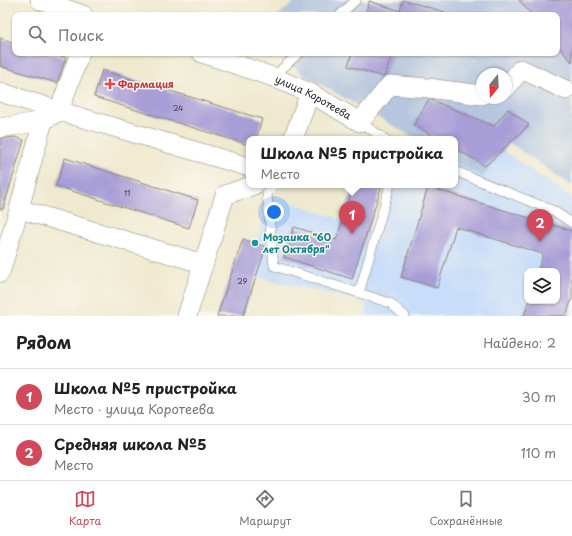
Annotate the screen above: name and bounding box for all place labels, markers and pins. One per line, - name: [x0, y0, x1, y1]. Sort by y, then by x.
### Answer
- place label: Фармация: [118, 76, 174, 91]
- marker: Фармация: [105, 79, 115, 89]
- pin: 1: [339, 201, 365, 234]
- pin: 2: [527, 209, 553, 242]
- place label: Мозаика "60 лет Октября": [262, 229, 332, 256]
- marker: Мозаика "60 лет Октября": [250, 238, 260, 248]

